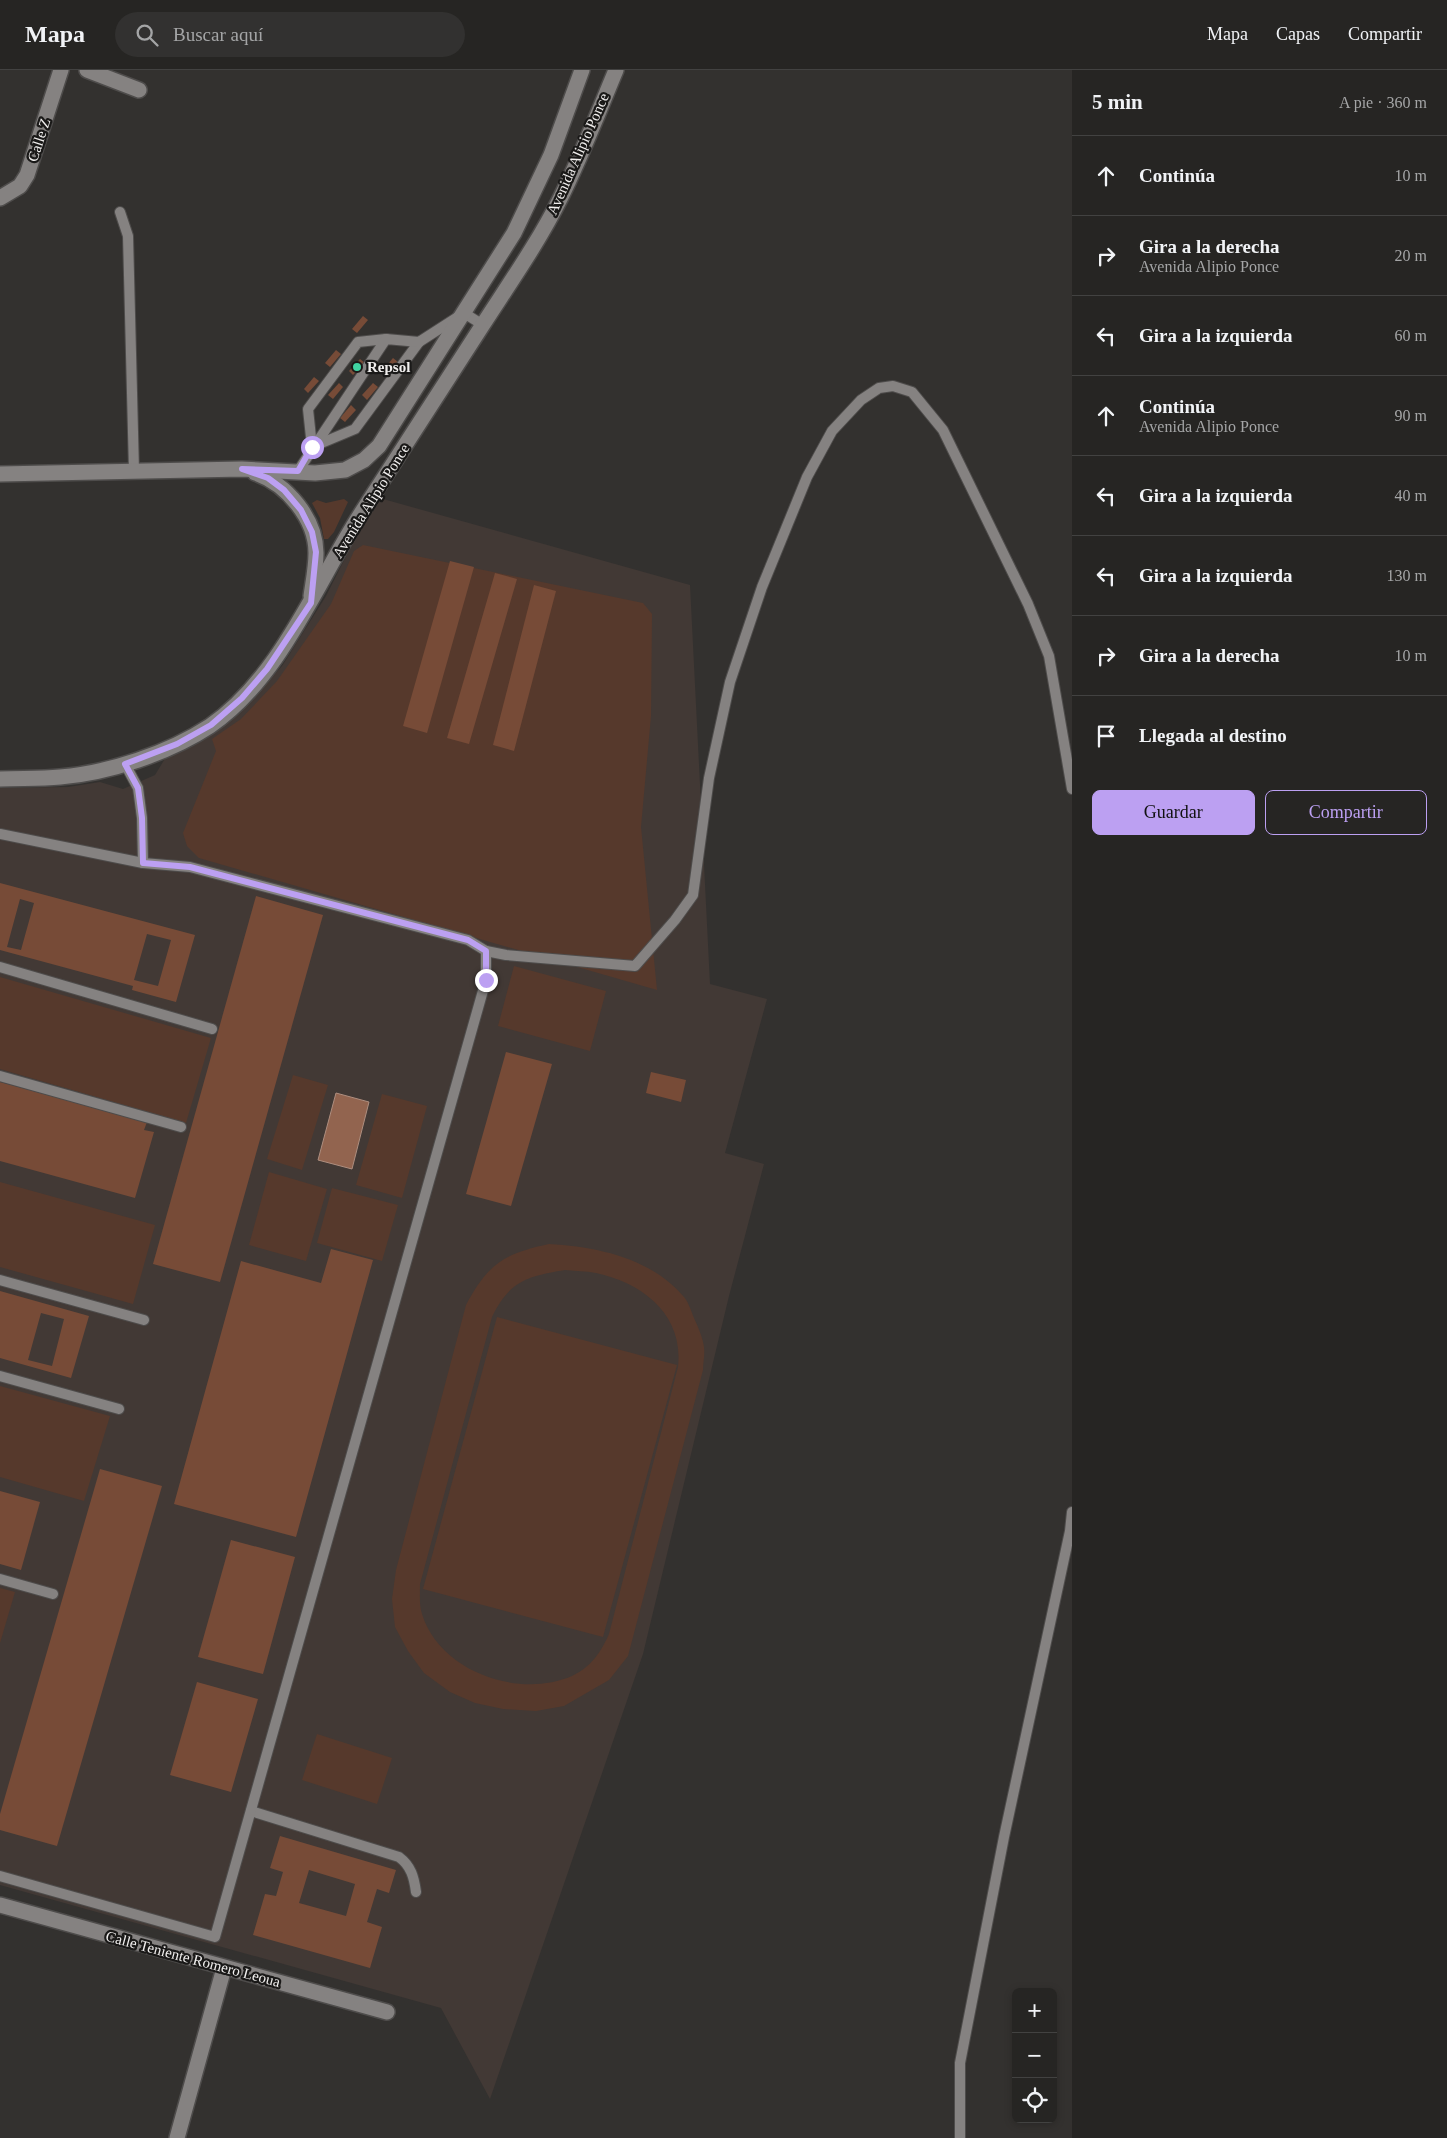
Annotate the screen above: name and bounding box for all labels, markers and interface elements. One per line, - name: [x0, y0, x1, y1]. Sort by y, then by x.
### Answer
- search box: [115, 12, 465, 57]
- text: Mapa: [25, 21, 85, 47]
- icon: search: [133, 21, 161, 49]
- text: Buscar aquí: [173, 24, 263, 45]
- text: Mapa: [1207, 24, 1248, 44]
- text: Capas: [1276, 24, 1320, 44]
- text: Compartir: [1348, 24, 1422, 44]
- street label: Avenida Alipio Ponce: [544, 90, 612, 217]
- text: 5 min: [1092, 90, 1143, 114]
- text: A pie · 360 m: [1339, 94, 1427, 111]
- street label: Calle Z: [25, 116, 53, 164]
- icon: ahead: [1092, 162, 1120, 190]
- text: Continúa: [1139, 165, 1215, 186]
- text: 10 m: [1395, 167, 1427, 184]
- text: Gira a la derecha: [1139, 236, 1280, 257]
- icon: right: [1092, 242, 1120, 270]
- text: 20 m: [1395, 247, 1427, 264]
- text: Avenida Alipio Ponce: [1139, 258, 1279, 275]
- icon: left: [1092, 322, 1120, 350]
- text: Gira a la izquierda: [1139, 325, 1293, 346]
- text: 60 m: [1395, 327, 1427, 344]
- place label: Repsol: [367, 359, 410, 375]
- marker: Repsol: [351, 361, 363, 373]
- text: Continúa: [1139, 396, 1215, 417]
- icon: ahead: [1092, 402, 1120, 430]
- text: 90 m: [1395, 407, 1427, 424]
- text: Avenida Alipio Ponce: [1139, 418, 1279, 435]
- route start: [301, 436, 324, 459]
- street label: Avenida Alipio Ponce: [329, 441, 413, 561]
- icon: left: [1092, 482, 1120, 510]
- text: Gira a la izquierda: [1139, 485, 1293, 506]
- text: 40 m: [1395, 487, 1427, 504]
- icon: left: [1092, 562, 1120, 590]
- text: Gira a la izquierda: [1139, 565, 1293, 586]
- text: 130 m: [1387, 567, 1427, 584]
- icon: right: [1092, 642, 1120, 670]
- text: Gira a la derecha: [1139, 645, 1280, 666]
- text: 10 m: [1395, 647, 1427, 664]
- icon: arrive: [1092, 722, 1120, 750]
- text: Llegada al destino: [1139, 725, 1287, 746]
- button: Guardar: [1092, 790, 1255, 835]
- button: Compartir: [1265, 790, 1427, 835]
- route end: [475, 969, 498, 992]
- street label: Calle Teniente Romero Leoua: [104, 1928, 282, 1990]
- map controls: [1012, 1988, 1057, 2123]
- button: +: [1012, 1988, 1057, 2033]
- button: −: [1012, 2033, 1057, 2078]
- button: locate: [1012, 2078, 1057, 2123]

